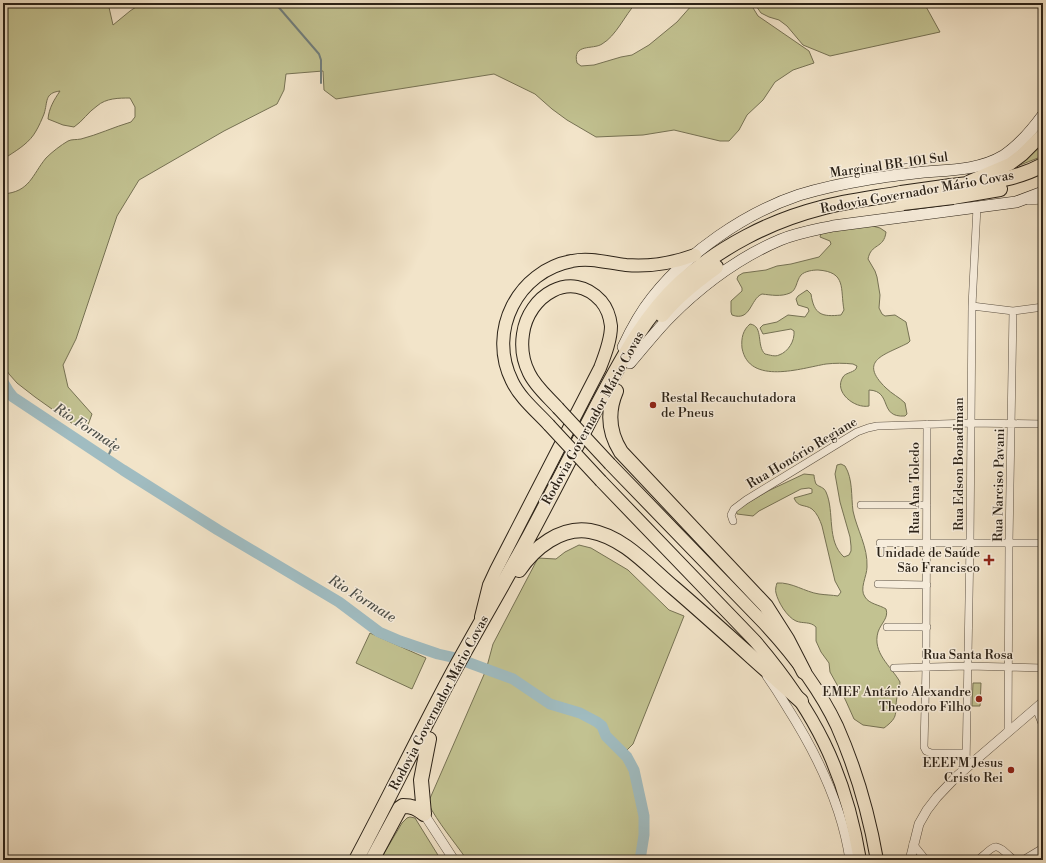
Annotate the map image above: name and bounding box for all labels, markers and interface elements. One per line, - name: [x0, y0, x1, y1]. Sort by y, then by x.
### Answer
- street label: Marginal BR-101 Sul: [829, 149, 949, 181]
- street label: Rodovia Governador Mário Covas: [819, 167, 1015, 217]
- street label: Rodovia Governador Mário Covas: [538, 328, 648, 508]
- place label: Restal Recauchutadora de Pneus: [661, 390, 796, 421]
- street label: Rua Edson Bonadiman: [951, 397, 967, 531]
- water label: Rio Formate: [49, 399, 124, 457]
- marker: Restal Recauchutadora de Pneus: [648, 400, 658, 410]
- street label: Rua Honório Regiane: [744, 413, 860, 492]
- street label: Rua Narciso Pavani: [990, 428, 1008, 542]
- street label: Rua Ana Toledo: [907, 442, 923, 534]
- place label: Unidade de Saúde São Francisco: [876, 545, 980, 576]
- marker: Unidade de Saúde São Francisco: [983, 554, 995, 566]
- water label: Rio Formate: [324, 571, 399, 627]
- street label: Rodovia Governador Mário Covas: [386, 612, 492, 793]
- street label: Rua Santa Rosa: [923, 647, 1013, 663]
- place label: EMEF Antário Alexandre Theodoro Filho: [822, 684, 971, 715]
- marker: EMEF Antário Alexandre Theodoro Filho: [974, 694, 984, 704]
- place label: EEEFM Jesus Cristo Rei: [922, 755, 1003, 786]
- marker: EEEFM Jesus Cristo Rei: [1006, 765, 1016, 775]

